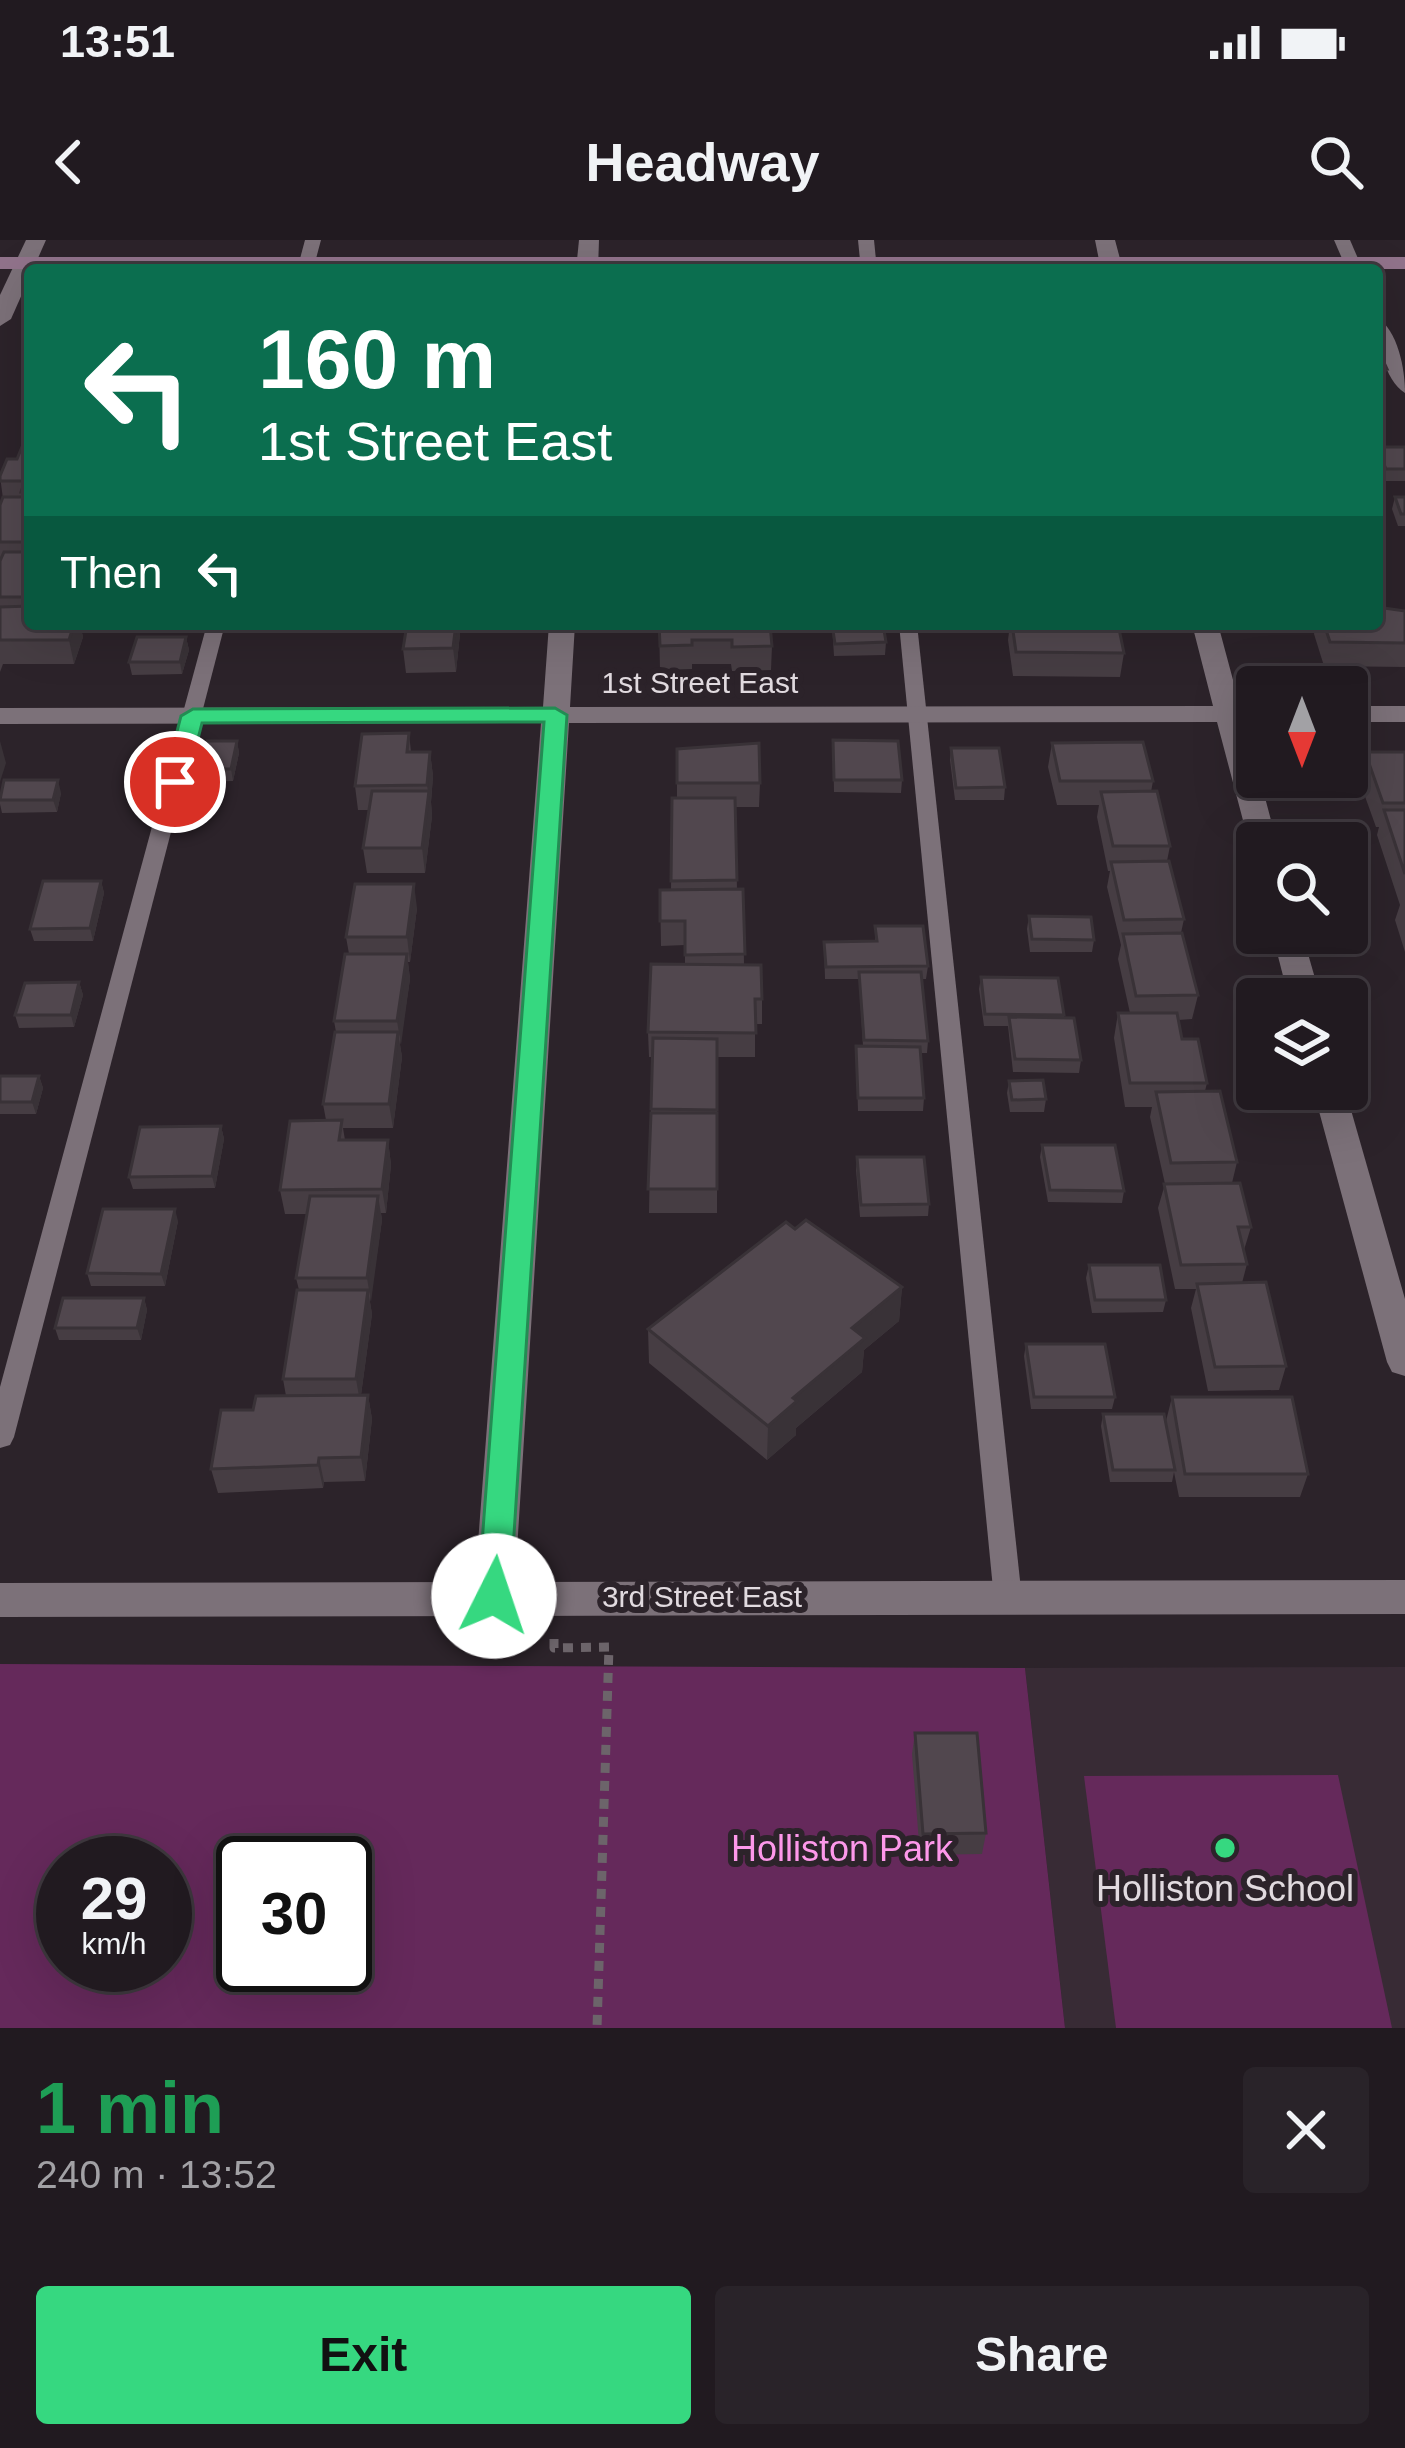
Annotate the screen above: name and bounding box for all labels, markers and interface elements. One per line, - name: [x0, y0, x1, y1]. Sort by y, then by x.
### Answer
- text: 13:51: [60, 16, 175, 67]
- icon: back: [36, 129, 102, 195]
- icon: search: [1303, 129, 1369, 195]
- text: Headway: [585, 132, 820, 192]
- icon: left: [60, 312, 216, 468]
- text: 160 m: [258, 312, 496, 406]
- text: 1st Street East: [258, 411, 612, 471]
- icon: left: [187, 540, 253, 606]
- text: Then: [60, 547, 163, 598]
- street label: 1st Street East: [602, 666, 799, 699]
- north arrow: [1236, 666, 1368, 798]
- map controls: [1236, 666, 1368, 1110]
- pin: [124, 731, 226, 833]
- icon: arrive: [142, 749, 208, 815]
- button: search: [1236, 822, 1368, 954]
- button: layers: [1236, 978, 1368, 1110]
- position arrow: [431, 1533, 557, 1659]
- street label: 3rd Street East: [602, 1580, 803, 1613]
- park label: Holliston Park: [731, 1828, 954, 1869]
- marker: Holliston School: [1212, 1835, 1238, 1861]
- speed limit sign: 30: [216, 1836, 372, 1992]
- text: 29: [81, 1865, 147, 1932]
- place label: Holliston School: [1096, 1868, 1354, 1909]
- text: km/h: [81, 1927, 147, 1960]
- button: close: [1243, 2067, 1369, 2193]
- text: 1 min: [36, 2068, 224, 2148]
- text: 240 m · 13:52: [36, 2153, 277, 2196]
- button: Exit: [36, 2286, 691, 2424]
- button: Share: [715, 2286, 1369, 2424]

